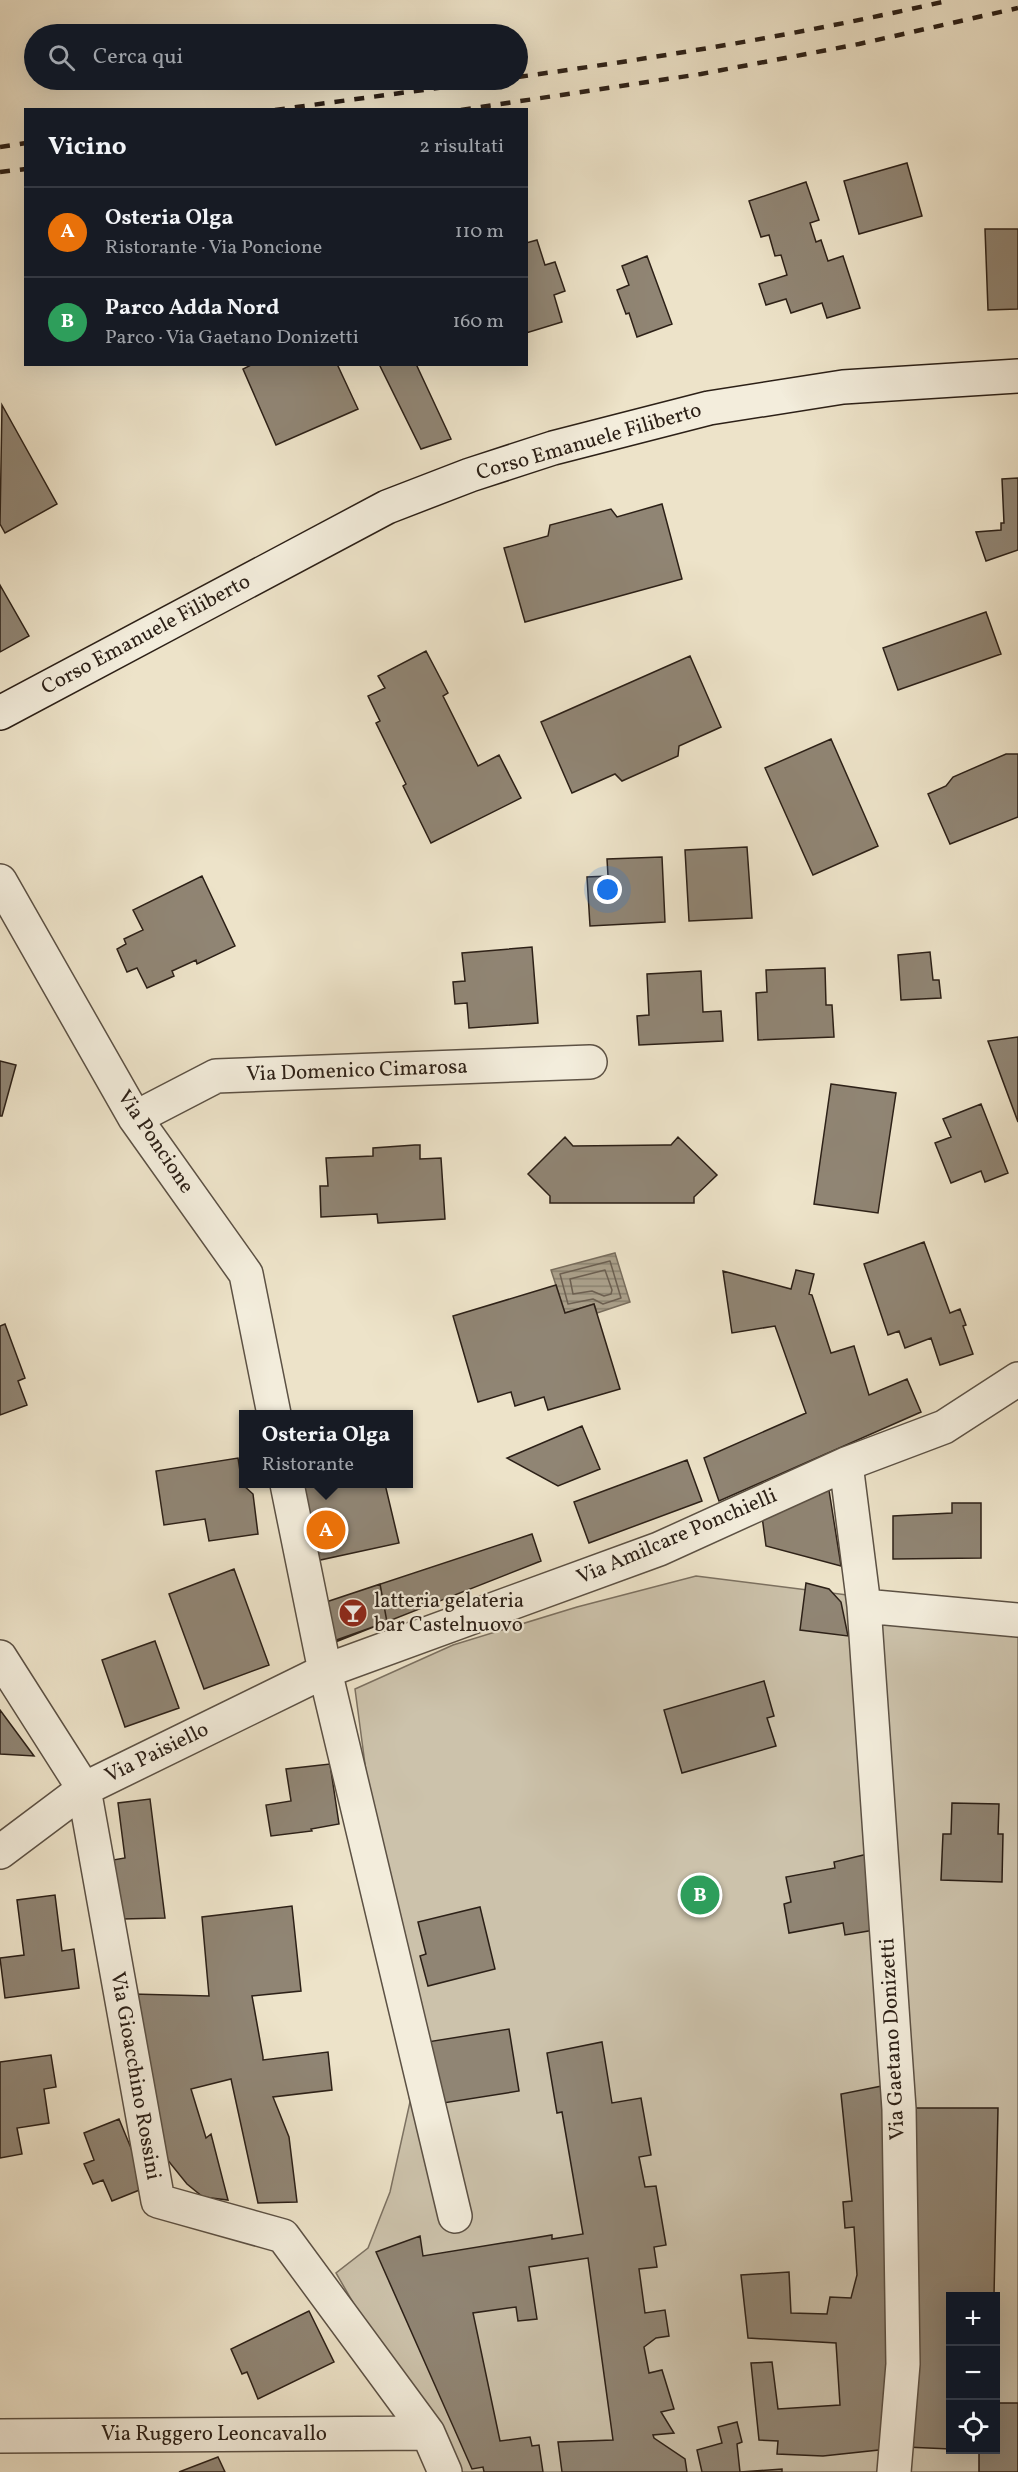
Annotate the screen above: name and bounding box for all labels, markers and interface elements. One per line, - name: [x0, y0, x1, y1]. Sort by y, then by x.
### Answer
- search box: [24, 24, 528, 90]
- icon: search: [45, 41, 78, 74]
- text: Cerca qui: [93, 42, 183, 73]
- text: Vicino: [48, 129, 127, 165]
- text: 2 risultati: [419, 133, 504, 161]
- text: Osteria Olga: [105, 203, 233, 234]
- text: A: [60, 218, 75, 246]
- text: 110 m: [455, 218, 504, 246]
- text: Ristorante · Via Poncione: [105, 234, 322, 262]
- text: Parco Adda Nord: [105, 293, 279, 324]
- text: B: [61, 308, 74, 336]
- text: 160 m: [452, 308, 504, 336]
- text: Parco · Via Gaetano Donizetti: [105, 324, 359, 352]
- street label: Corso Emanuele Filiberto: [473, 396, 705, 488]
- street label: Corso Emanuele Filiberto: [36, 567, 256, 703]
- your location: [593, 875, 622, 904]
- street label: Via Domenico Cimarosa: [246, 1053, 468, 1089]
- street label: Via Poncione: [110, 1084, 200, 1200]
- popup: [239, 1410, 413, 1488]
- text: Osteria Olga: [262, 1420, 390, 1451]
- text: Ristorante: [262, 1451, 354, 1479]
- street label: Via Amilcare Ponchielli: [572, 1482, 782, 1592]
- pin: A: [306, 1508, 346, 1552]
- place label: latteria gelateria bar Castelnuovo: [374, 1587, 524, 1640]
- bar icon: latteria gelateria bar Castelnuovo: [337, 1597, 369, 1629]
- street label: Via Paisiello: [100, 1715, 214, 1791]
- pin: B: [680, 1872, 720, 1918]
- street label: Via Gaetano Donizetti: [873, 1937, 913, 2141]
- street label: Via Gioacchino Rossini: [102, 1970, 168, 2182]
- map controls: [946, 2292, 1000, 2454]
- button: +: [946, 2292, 1000, 2346]
- button: −: [946, 2346, 1000, 2400]
- button: locate: [946, 2400, 1000, 2454]
- street label: Via Ruggero Leoncavallo: [101, 2420, 327, 2449]

